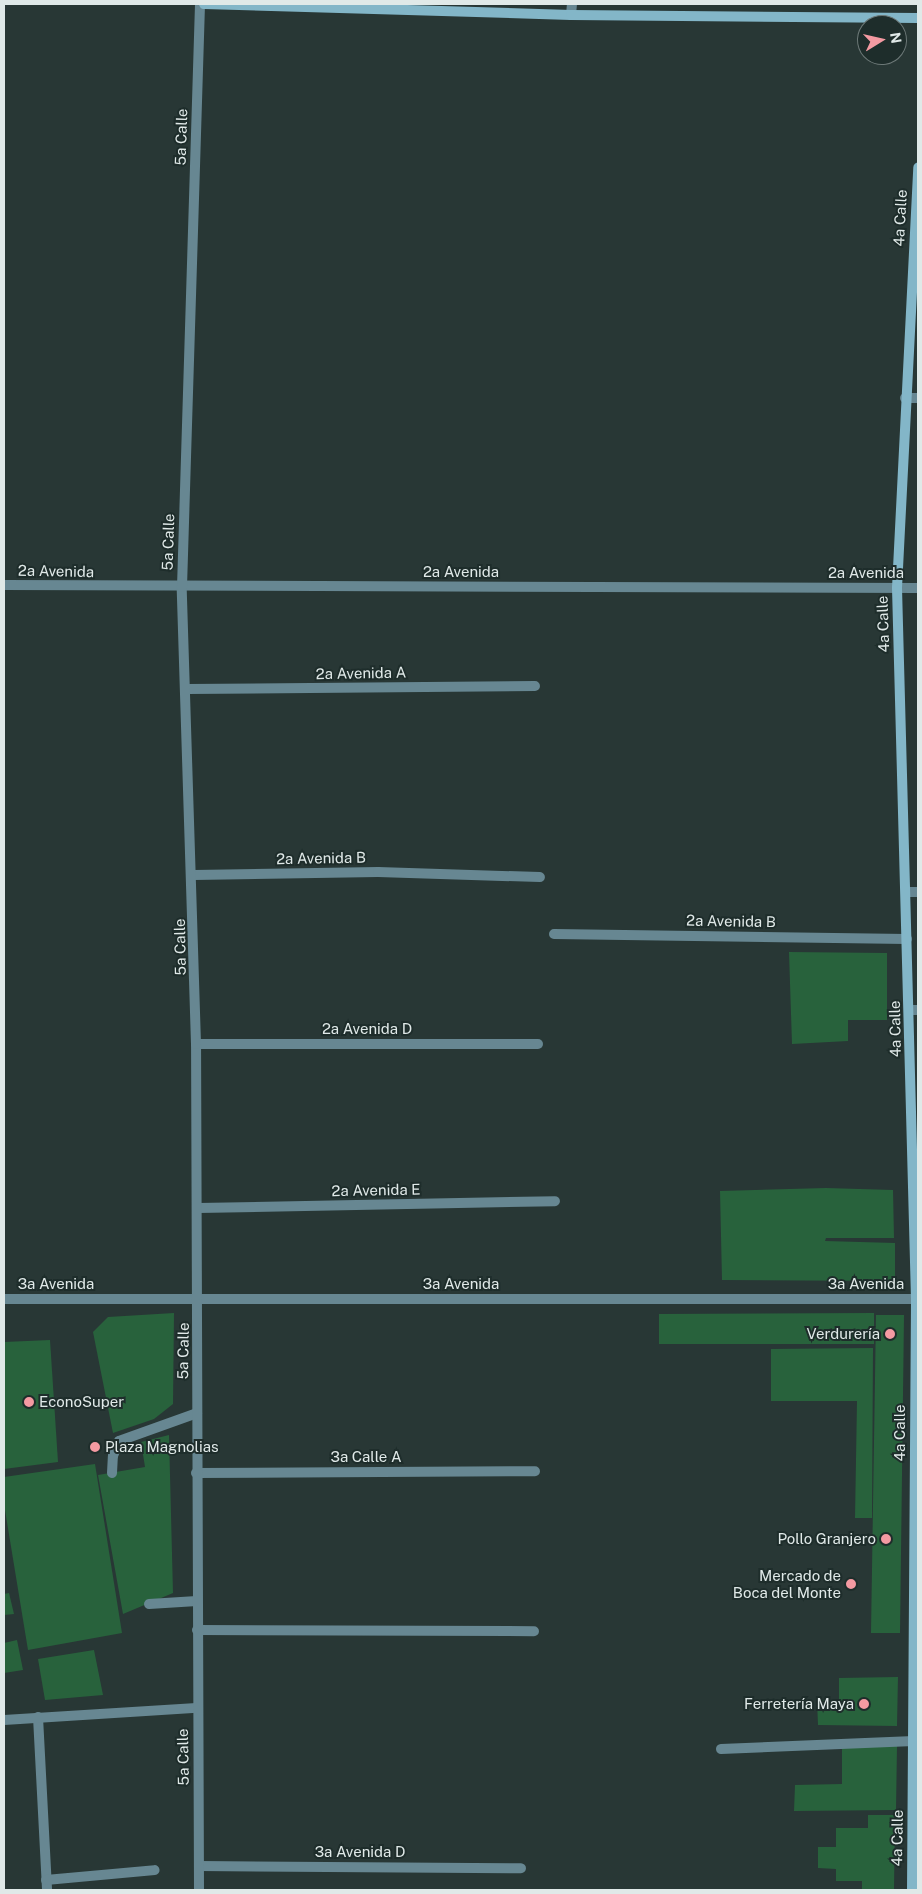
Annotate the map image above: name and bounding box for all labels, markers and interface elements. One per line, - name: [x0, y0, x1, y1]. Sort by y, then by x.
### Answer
- north arrow: [857, 15, 907, 65]
- text: N: [887, 31, 905, 44]
- street label: 5a Calle: [171, 108, 191, 166]
- street label: 4a Calle: [890, 189, 910, 247]
- street label: 5a Calle: [158, 513, 178, 571]
- street label: 2a Avenida: [18, 561, 94, 581]
- street label: 2a Avenida: [423, 563, 499, 581]
- street label: 2a Avenida: [828, 564, 904, 582]
- street label: 4a Calle: [873, 595, 893, 653]
- street label: 2a Avenida A: [316, 663, 406, 683]
- street label: 2a Avenida B: [276, 848, 366, 868]
- street label: 2a Avenida B: [686, 911, 776, 931]
- street label: 5a Calle: [171, 918, 189, 976]
- street label: 4a Calle: [886, 1000, 904, 1058]
- street label: 2a Avenida D: [322, 1020, 412, 1038]
- street label: 2a Avenida E: [331, 1180, 421, 1200]
- street label: 3a Avenida: [18, 1275, 94, 1293]
- street label: 3a Avenida: [423, 1275, 499, 1293]
- street label: 3a Avenida: [828, 1275, 904, 1293]
- street label: 5a Calle: [174, 1322, 192, 1380]
- place label: Verdurería: [807, 1325, 880, 1343]
- marker: Verdurería: [884, 1328, 896, 1340]
- place label: EconoSuper: [39, 1393, 124, 1411]
- marker: EconoSuper: [23, 1396, 35, 1408]
- street label: 4a Calle: [891, 1405, 909, 1461]
- place label: Plaza Magnolias: [105, 1438, 219, 1456]
- marker: Plaza Magnolias: [89, 1441, 101, 1453]
- street label: 3a Calle A: [330, 1448, 402, 1466]
- place label: Pollo Granjero: [777, 1530, 876, 1548]
- marker: Pollo Granjero: [880, 1533, 892, 1545]
- place label: Mercado de Boca del Monte: [733, 1566, 841, 1601]
- marker: Mercado de Boca del Monte: [845, 1578, 857, 1590]
- place label: Ferretería Maya: [744, 1695, 854, 1713]
- marker: Ferretería Maya: [858, 1698, 870, 1710]
- street label: 5a Calle: [174, 1728, 192, 1786]
- street label: 4a Calle: [888, 1809, 906, 1867]
- street label: 3a Avenida D: [315, 1843, 405, 1861]

